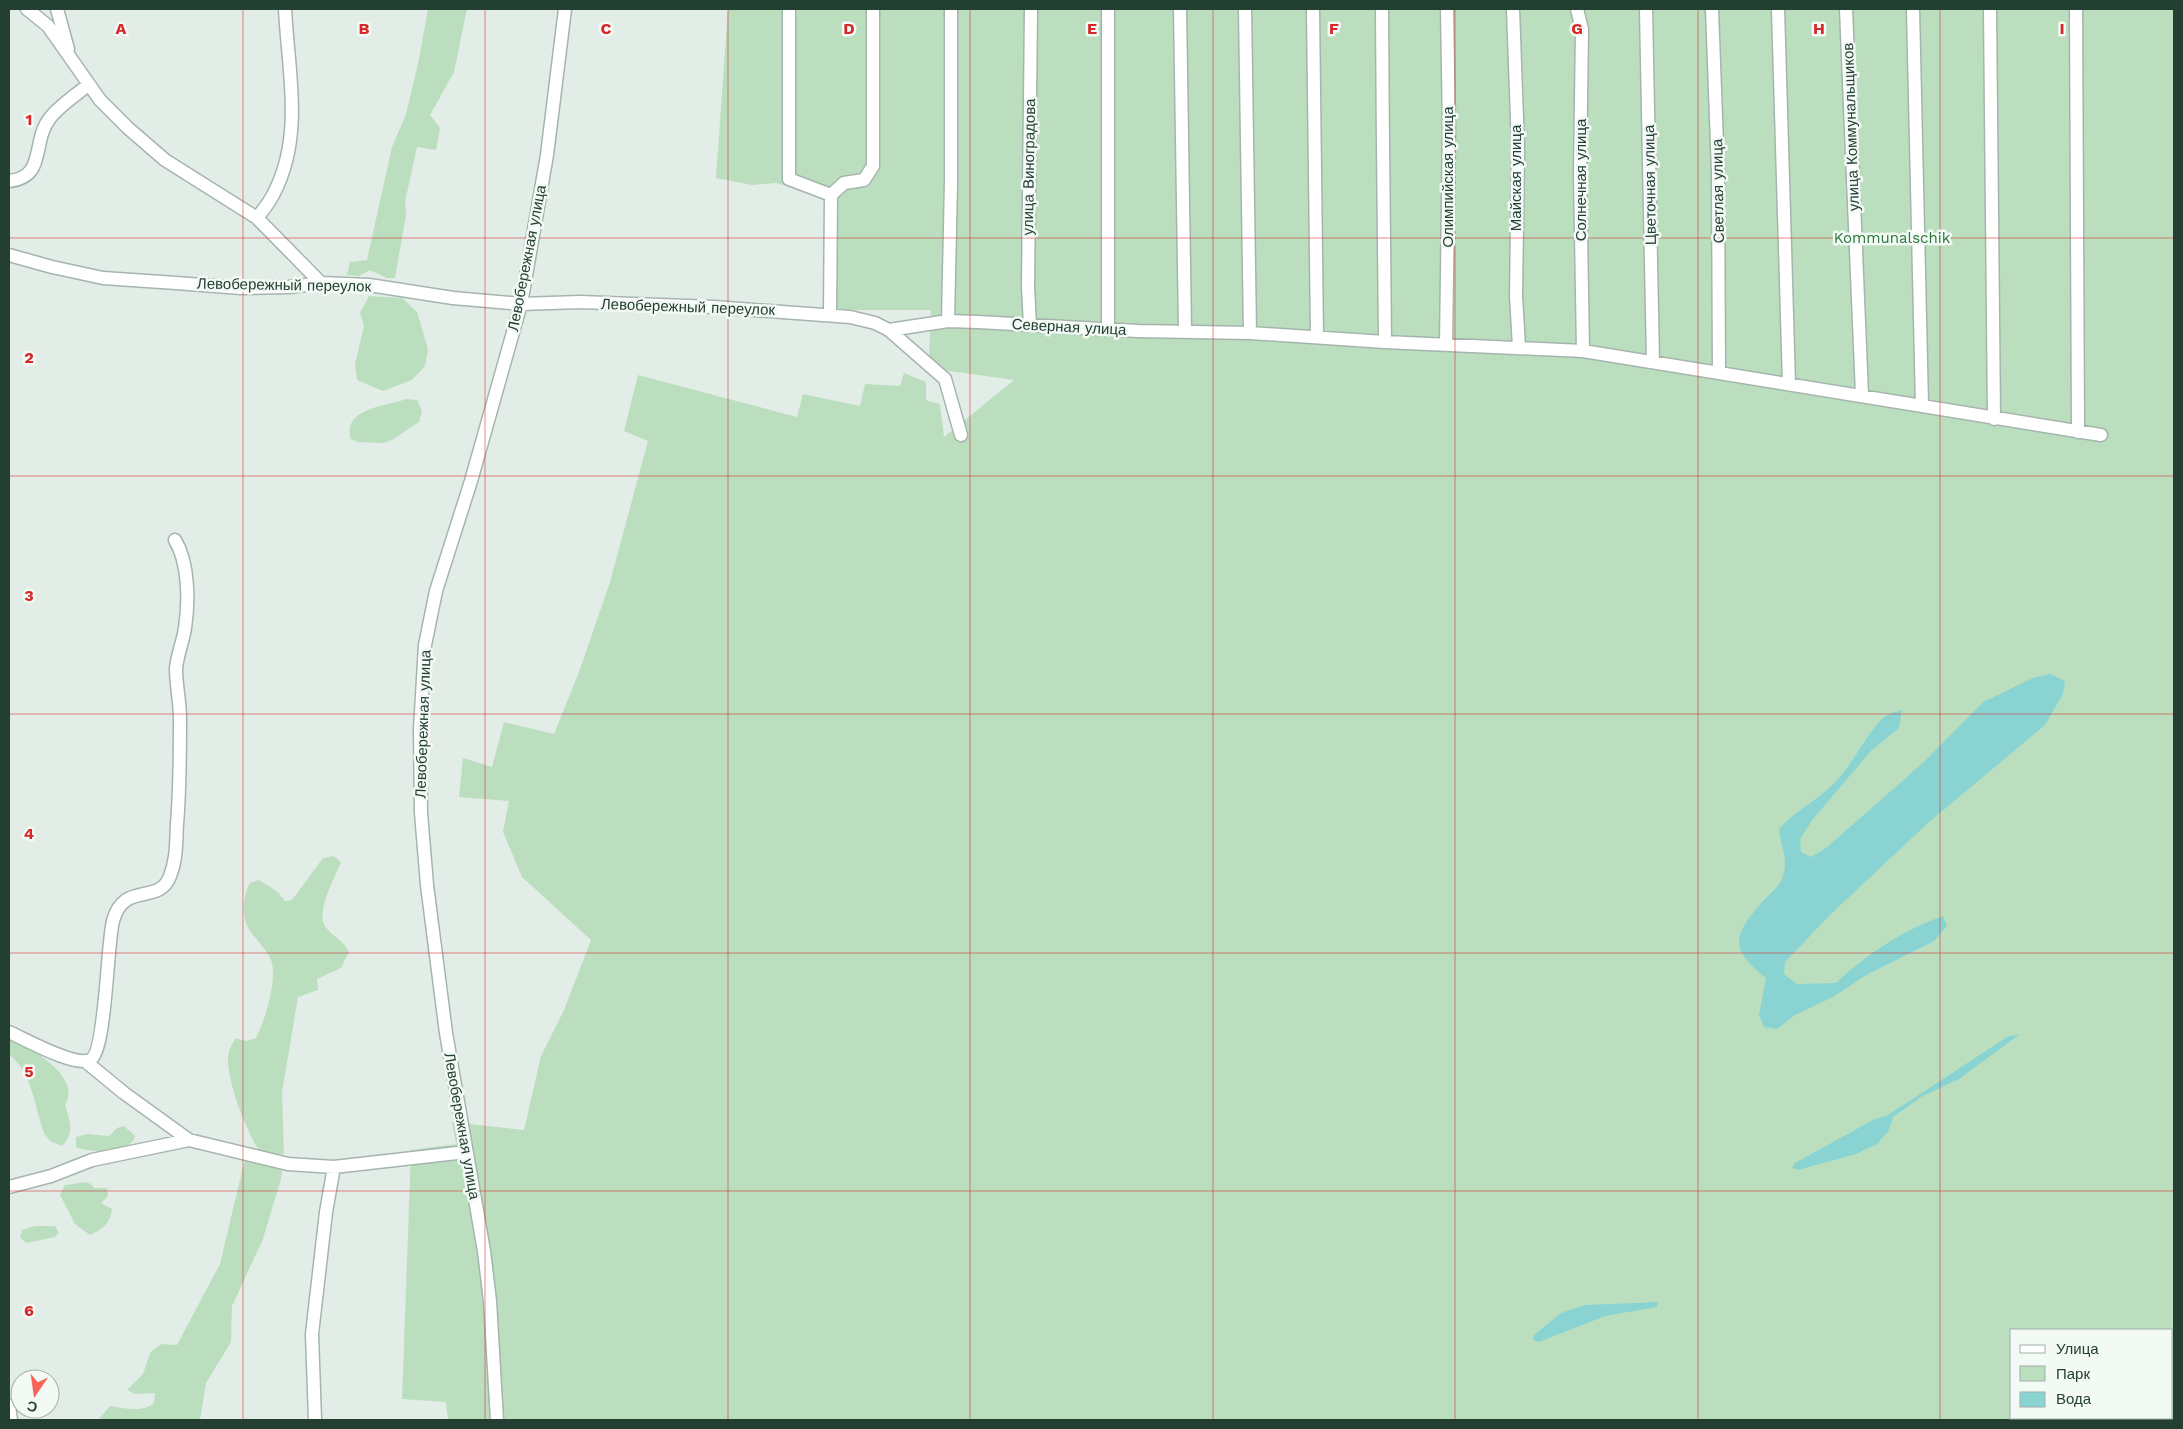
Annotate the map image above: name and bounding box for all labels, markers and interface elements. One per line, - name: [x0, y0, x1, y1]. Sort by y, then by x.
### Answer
- text: A: [116, 19, 127, 38]
- text: B: [359, 19, 370, 38]
- text: C: [601, 19, 612, 38]
- text: D: [843, 19, 855, 38]
- text: E: [1087, 19, 1097, 38]
- text: F: [1329, 19, 1339, 38]
- text: G: [1571, 19, 1583, 38]
- text: H: [1813, 19, 1825, 38]
- text: I: [2059, 19, 2065, 38]
- street label: улица Коммунальщиков: [1839, 42, 1863, 212]
- street label: улица Виноградова: [1019, 98, 1039, 236]
- street label: Олимпийская улица: [1439, 106, 1457, 248]
- text: 1: [26, 110, 32, 129]
- street label: Солнечная улица: [1572, 118, 1590, 241]
- street label: Майская улица: [1507, 124, 1525, 231]
- street label: Цветочная улица: [1640, 124, 1660, 245]
- street label: Светлая улица: [1708, 138, 1728, 243]
- street label: Левобережная улица: [504, 183, 550, 333]
- park label: Kommunalschik: [1834, 229, 1951, 247]
- street label: Левобережный переулок: [197, 274, 372, 296]
- street label: Левобережный переулок: [601, 295, 776, 319]
- street label: Северная улица: [1011, 315, 1127, 339]
- text: 2: [24, 348, 34, 367]
- text: 3: [24, 586, 34, 605]
- street label: Левобережная улица: [411, 649, 435, 799]
- text: 4: [24, 824, 34, 843]
- street label: Левобережная улица: [440, 1051, 484, 1201]
- text: 5: [24, 1062, 34, 1081]
- text: 6: [24, 1301, 34, 1320]
- legend: [2010, 1329, 2173, 1419]
- text: Улица: [2056, 1340, 2099, 1358]
- text: Парк: [2056, 1365, 2090, 1383]
- north arrow: [10, 1369, 60, 1419]
- text: Вода: [2056, 1390, 2092, 1408]
- text: С: [25, 1398, 39, 1416]

